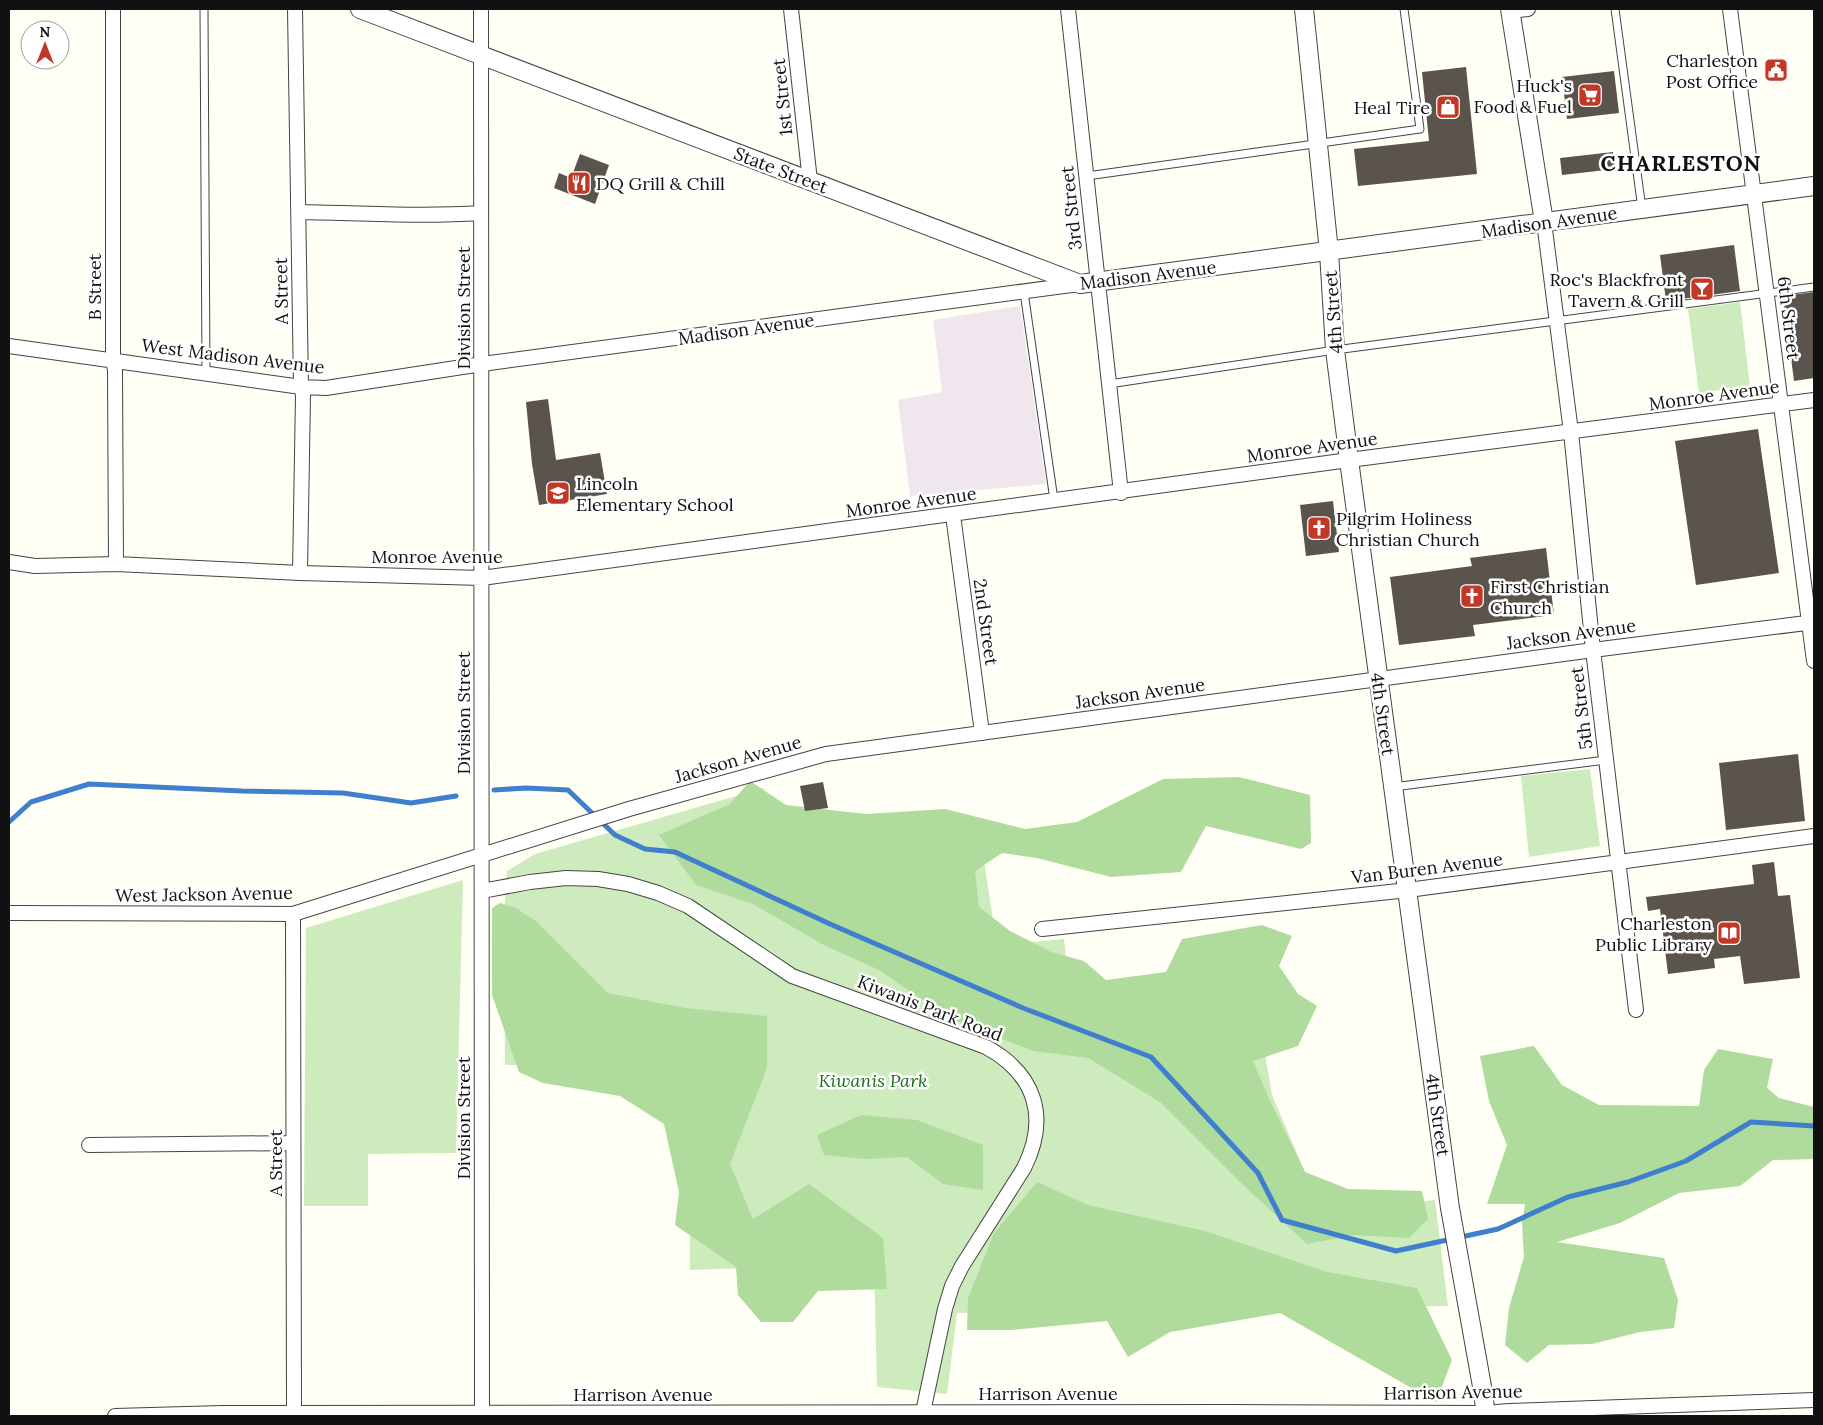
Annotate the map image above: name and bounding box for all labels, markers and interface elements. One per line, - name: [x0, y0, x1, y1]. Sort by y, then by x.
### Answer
- north arrow: [20, 20, 70, 70]
- text: N: [40, 23, 51, 41]
- place label: Charleston Post Office: [1666, 49, 1758, 93]
- street label: 1st Street: [767, 57, 797, 137]
- public building icon: Charleston Post Office: [1763, 57, 1789, 83]
- place label: Huck's Food & Fuel: [1474, 74, 1572, 118]
- supermarket icon: Huck's Food & Fuel: [1577, 82, 1603, 108]
- shop icon: Heal Tire: [1435, 94, 1461, 120]
- place label: Heal Tire: [1354, 96, 1430, 119]
- street label: State Street: [731, 142, 831, 198]
- district label: CHARLESTON: [1601, 149, 1761, 177]
- street label: 3rd Street: [1055, 165, 1087, 251]
- restaurant icon: DQ Grill & Chill: [566, 170, 592, 196]
- place label: DQ Grill & Chill: [596, 172, 725, 195]
- street label: Madison Avenue: [1479, 201, 1619, 243]
- street label: Division Street: [452, 246, 475, 370]
- street label: B Street: [83, 253, 106, 320]
- street label: Madison Avenue: [1078, 255, 1218, 295]
- street label: A Street: [269, 257, 293, 326]
- place label: Roc's Blackfront Tavern & Grill: [1549, 268, 1684, 312]
- street label: 4th Street: [1319, 270, 1347, 354]
- street label: 6th Street: [1772, 275, 1806, 361]
- bar icon: Roc's Blackfront Tavern & Grill: [1689, 276, 1715, 302]
- street label: Madison Avenue: [676, 308, 816, 350]
- street label: West Madison Avenue: [140, 333, 326, 379]
- street label: Monroe Avenue: [1647, 374, 1781, 416]
- street label: Monroe Avenue: [1245, 426, 1379, 468]
- place label: Lincoln Elementary School: [576, 472, 734, 516]
- school or university icon: Lincoln Elementary School: [545, 480, 571, 506]
- street label: Monroe Avenue: [844, 481, 978, 523]
- place label: Pilgrim Holiness Christian Church: [1336, 507, 1480, 551]
- church icon: Pilgrim Holiness Christian Church: [1306, 515, 1332, 541]
- street label: Monroe Avenue: [371, 545, 503, 568]
- place label: First Christian Church: [1490, 575, 1610, 619]
- street label: 2nd Street: [969, 577, 1003, 667]
- church icon: First Christian Church: [1459, 583, 1485, 609]
- street label: Jackson Avenue: [1504, 613, 1637, 655]
- street label: Division Street: [452, 651, 475, 775]
- street label: 5th Street: [1565, 665, 1597, 751]
- street label: 4th Street: [1366, 671, 1400, 757]
- street label: Jackson Avenue: [1073, 672, 1206, 714]
- street label: Jackson Avenue: [671, 730, 804, 788]
- street label: Van Buren Avenue: [1349, 847, 1504, 889]
- street label: West Jackson Avenue: [115, 881, 293, 907]
- place label: Charleston Public Library: [1595, 912, 1712, 956]
- library icon: Charleston Public Library: [1716, 920, 1742, 946]
- street label: Kiwanis Park Road: [854, 970, 1006, 1046]
- street label: Division Street: [452, 1056, 475, 1180]
- park label: Kiwanis Park: [819, 1069, 927, 1092]
- street label: 4th Street: [1421, 1072, 1455, 1158]
- street label: A Street: [264, 1129, 287, 1198]
- street label: Harrison Avenue: [1383, 1379, 1523, 1405]
- street label: Harrison Avenue: [978, 1382, 1118, 1405]
- street label: Harrison Avenue: [573, 1383, 713, 1406]

